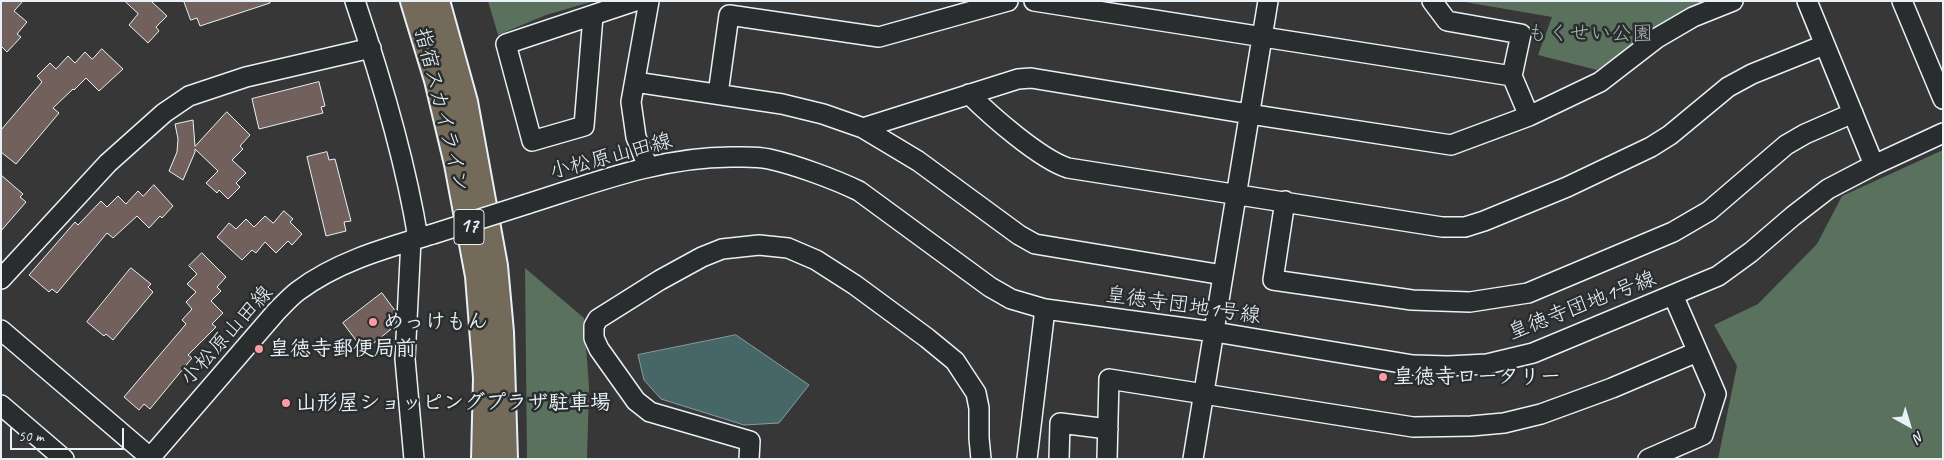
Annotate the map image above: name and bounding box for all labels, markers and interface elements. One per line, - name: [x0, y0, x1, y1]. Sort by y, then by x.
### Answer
- park label: もくせい公園: [1527, 21, 1653, 47]
- street label: 指宿スカイライン: [408, 25, 474, 195]
- street label: 小松原山田線: [547, 129, 675, 185]
- road number: 17: [454, 210, 484, 244]
- street label: 皇徳寺団地1号線: [1504, 266, 1660, 346]
- street label: 小松原山田線: [175, 281, 279, 391]
- street label: 皇徳寺団地1号線: [1104, 283, 1262, 329]
- place label: めっけもん: [383, 309, 488, 335]
- marker: めっけもん: [367, 316, 379, 328]
- place label: 皇徳寺郵便局前: [269, 336, 416, 362]
- marker: 皇徳寺郵便局前: [253, 343, 265, 355]
- place label: 皇徳寺ロータリー: [1393, 364, 1561, 390]
- marker: 皇徳寺ロータリー: [1377, 371, 1389, 383]
- place label: 山形屋ショッピングプラザ駐車場: [296, 390, 611, 416]
- marker: 山形屋ショッピングプラザ駐車場: [280, 397, 292, 409]
- north arrow: [1884, 400, 1934, 450]
- scale bar: [12, 418, 126, 450]
- text: 50 m: [18, 427, 44, 446]
- text: N: [1910, 428, 1927, 446]

